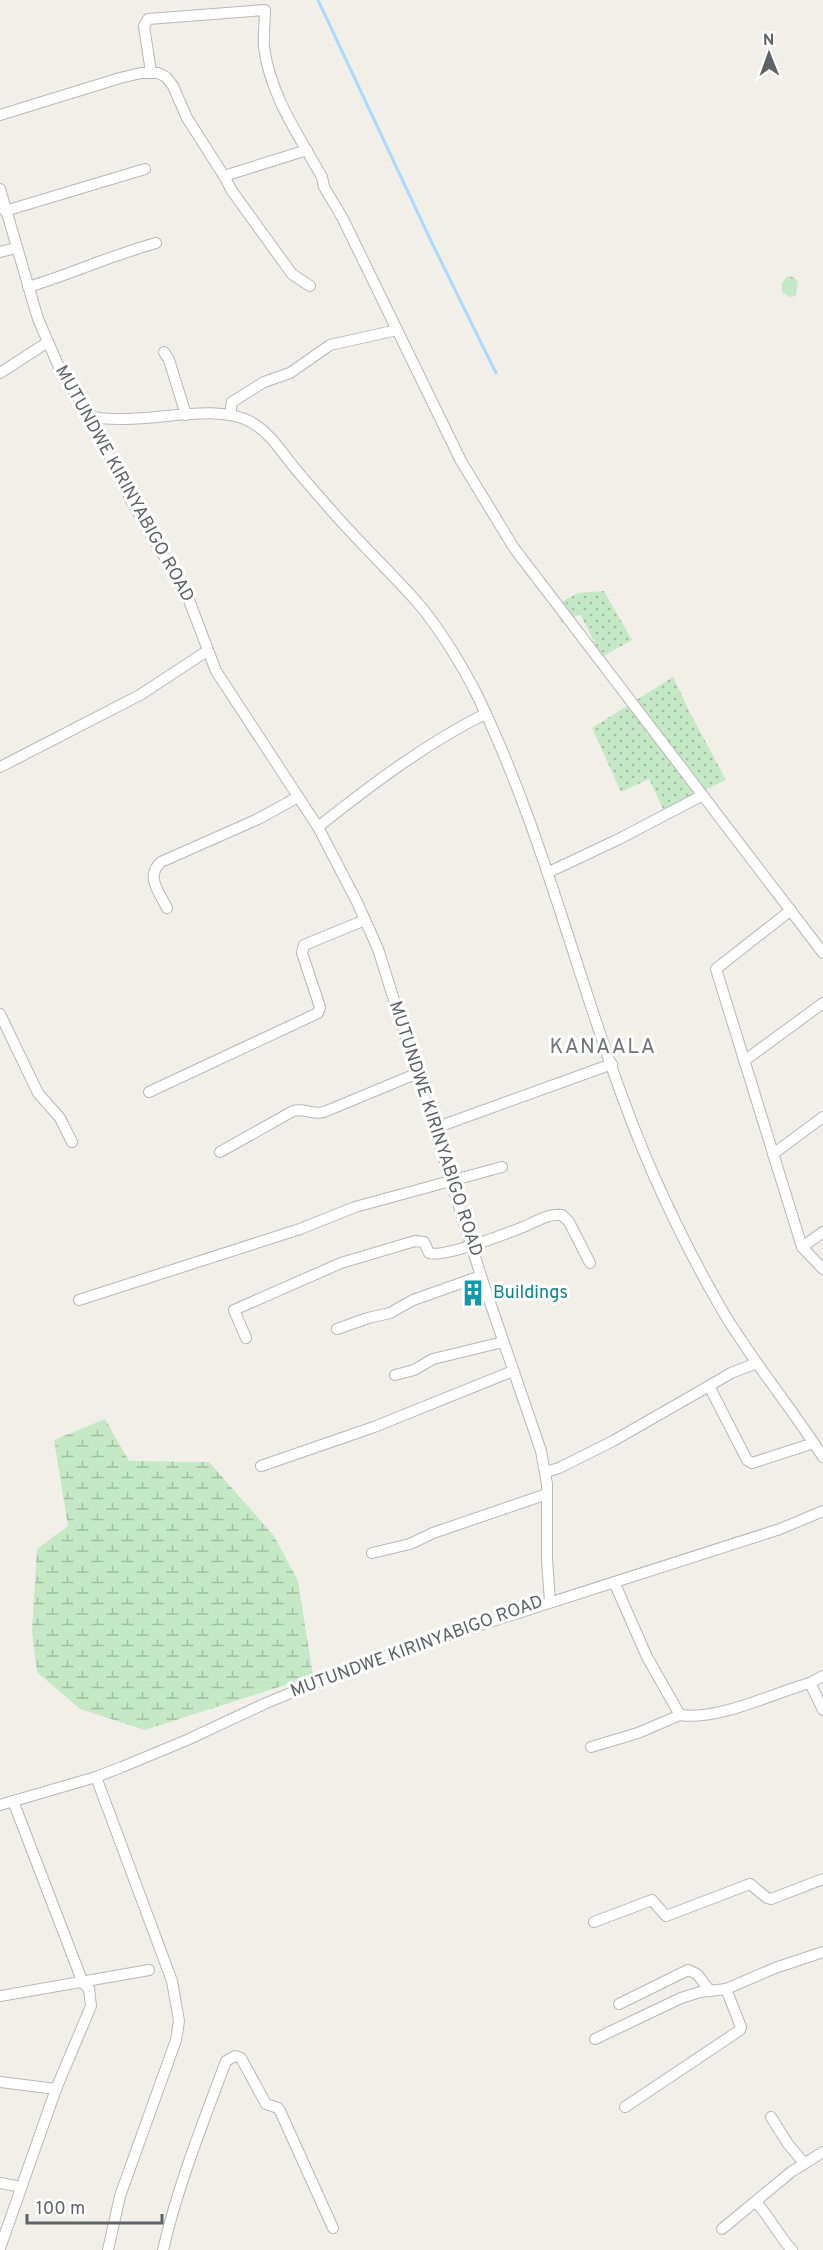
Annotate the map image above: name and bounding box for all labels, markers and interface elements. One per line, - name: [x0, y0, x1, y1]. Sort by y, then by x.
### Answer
- north arrow: [739, 24, 799, 84]
- text: N: [763, 31, 775, 51]
- street label: MUTUNDWE KIRINYABIGO ROAD: [49, 362, 199, 606]
- street label: MUTUNDWE KIRINYABIGO ROAD: [383, 998, 487, 1260]
- district label: KANAALA: [549, 1034, 657, 1061]
- building icon: Buildings: [458, 1278, 488, 1308]
- place label: Buildings: [493, 1282, 568, 1305]
- street label: MUTUNDWE KIRINYABIGO ROAD: [288, 1591, 546, 1703]
- scale bar: [27, 2187, 162, 2225]
- text: 100 m: [36, 2198, 85, 2221]

